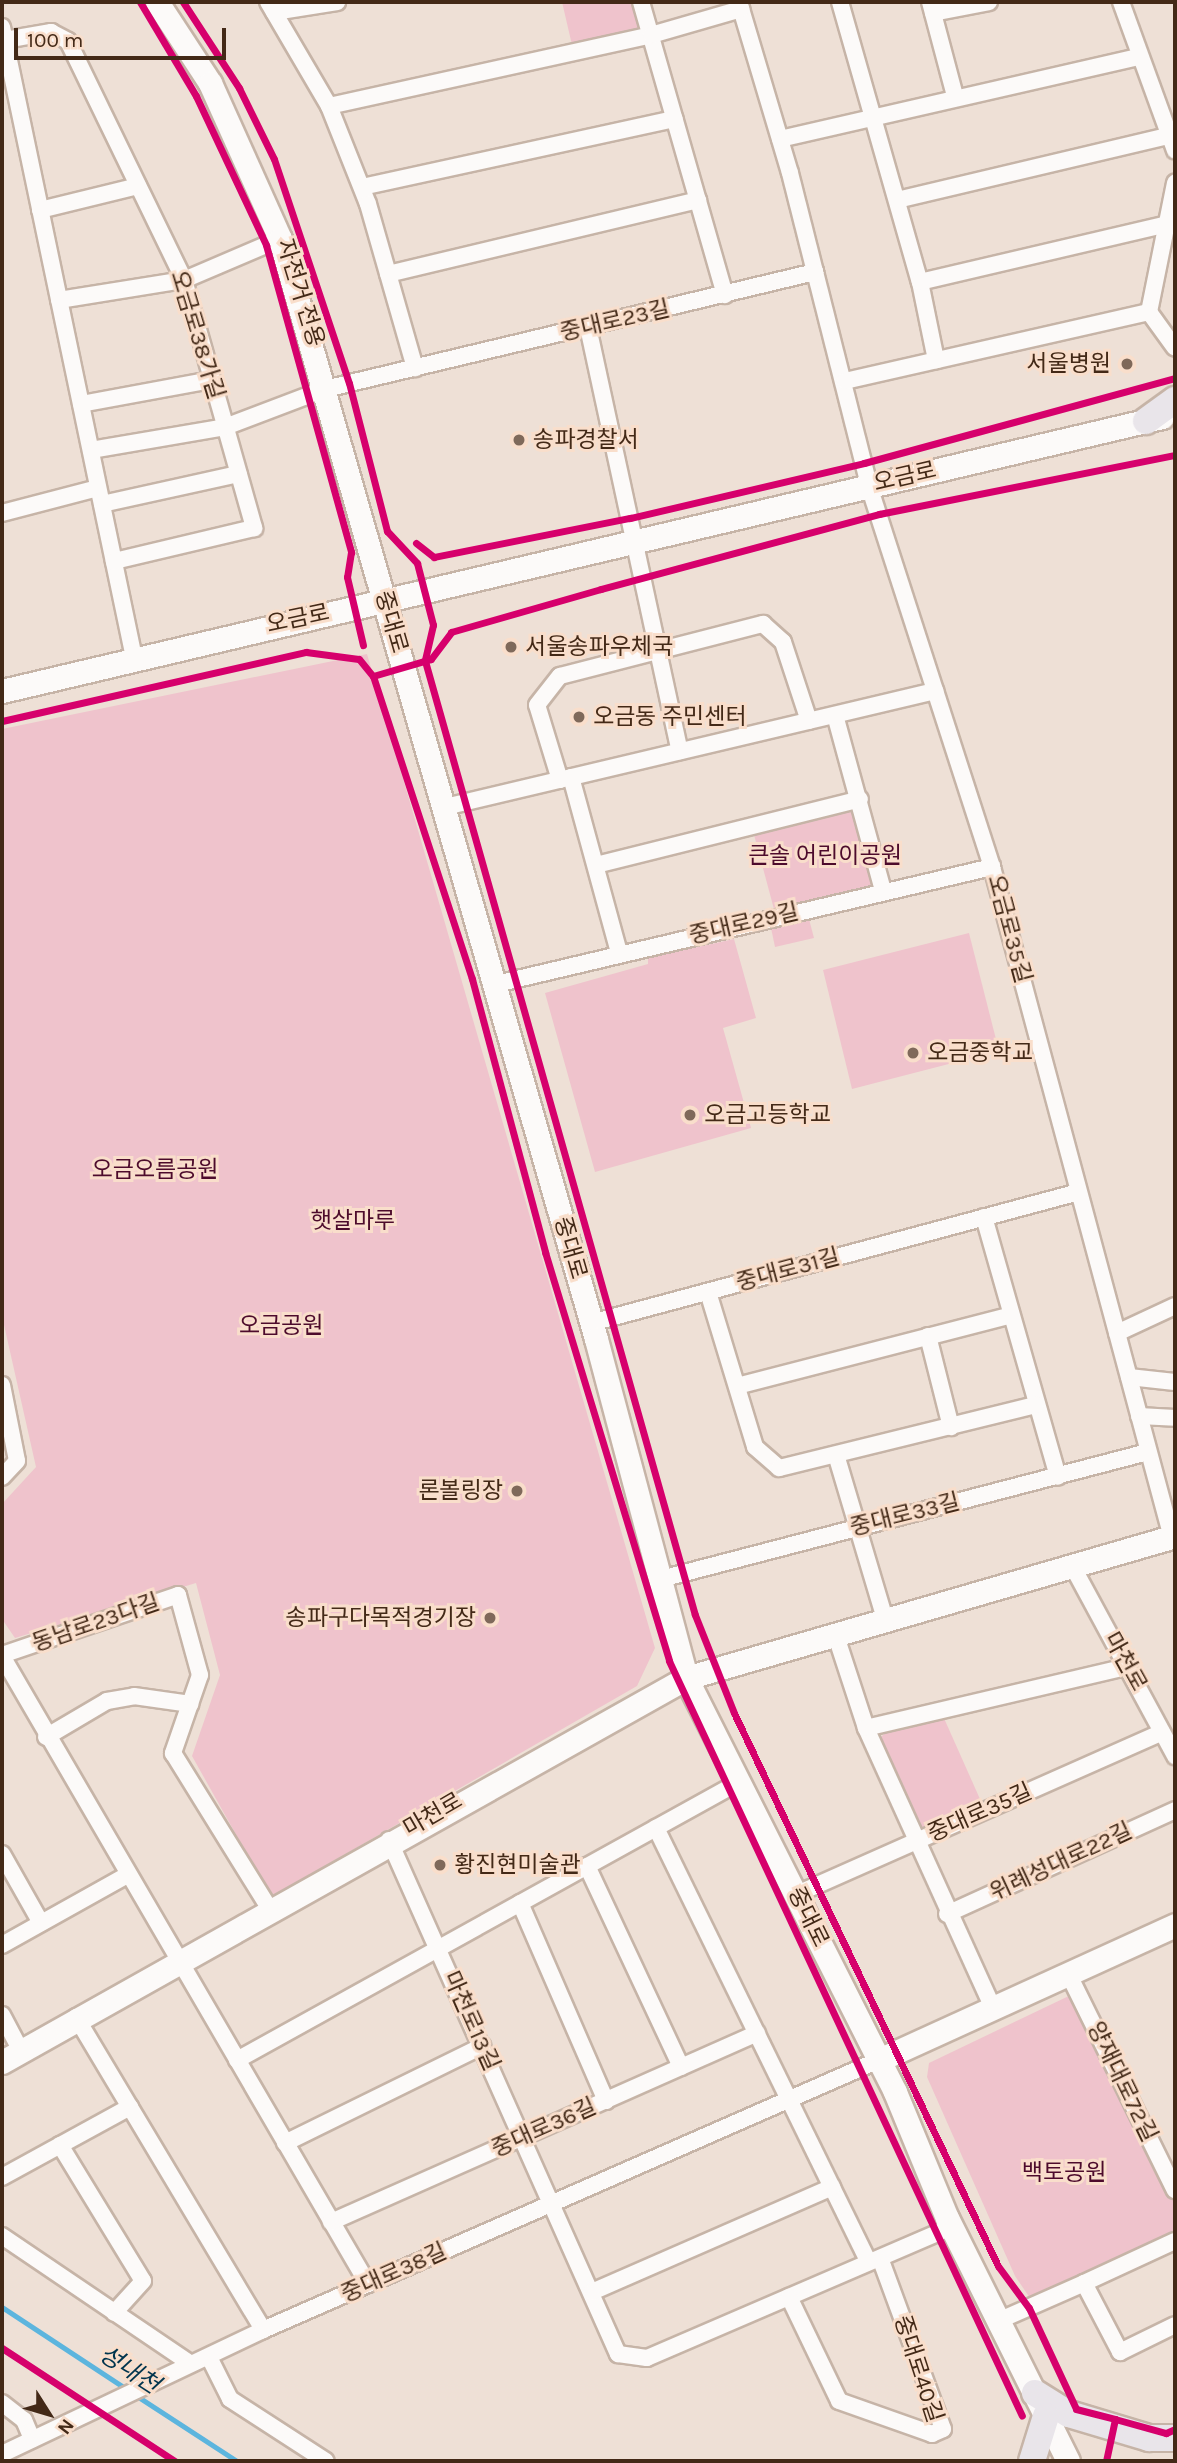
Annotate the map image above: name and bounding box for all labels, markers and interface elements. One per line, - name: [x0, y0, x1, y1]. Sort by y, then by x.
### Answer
- scale bar: [18, 14, 229, 58]
- text: 100 m: [27, 28, 84, 52]
- street label: 자전거 전용: [271, 236, 329, 350]
- street label: 오금로38가길: [164, 267, 230, 403]
- street label: 중대로23길: [558, 295, 672, 347]
- place label: 서울병원: [1026, 350, 1111, 378]
- marker: 서울병원: [1117, 354, 1137, 374]
- place label: 송파경찰서: [533, 426, 639, 454]
- marker: 송파경찰서: [511, 432, 527, 448]
- street label: 오금로: [871, 456, 939, 498]
- street label: 중대로: [369, 588, 413, 656]
- street label: 오금로: [264, 599, 332, 639]
- place label: 서울송파우체국: [525, 633, 673, 661]
- marker: 서울송파우체국: [503, 639, 519, 655]
- place label: 오금동 주민센터: [593, 703, 747, 731]
- marker: 오금동 주민센터: [571, 709, 587, 725]
- park label: 큰솔 어린이공원: [748, 842, 902, 870]
- street label: 오금로35길: [981, 872, 1037, 986]
- street label: 중대로29길: [687, 898, 801, 950]
- place label: 오금중학교: [927, 1039, 1033, 1067]
- marker: 오금중학교: [905, 1045, 921, 1061]
- place label: 오금고등학교: [704, 1101, 831, 1129]
- marker: 오금고등학교: [682, 1107, 698, 1123]
- park label: 오금오름공원: [92, 1156, 218, 1184]
- park label: 햇살마루: [311, 1207, 395, 1235]
- street label: 중대로: [548, 1214, 592, 1282]
- street label: 중대로31길: [733, 1243, 843, 1297]
- park label: 오금공원: [239, 1312, 323, 1340]
- place label: 론볼링장: [418, 1477, 503, 1505]
- marker: 론볼링장: [509, 1483, 525, 1499]
- street label: 중대로33길: [847, 1488, 963, 1542]
- street label: 동남로23다길: [29, 1588, 163, 1658]
- place label: 송파구다목적경기장: [286, 1604, 476, 1632]
- marker: 송파구다목적경기장: [482, 1610, 498, 1626]
- street label: 마천로: [1098, 1628, 1152, 1696]
- street label: 중대로35길: [924, 1778, 1036, 1848]
- street label: 마천로: [399, 1787, 467, 1843]
- street label: 위례성대로22길: [986, 1817, 1136, 1907]
- place label: 황진현미술관: [454, 1851, 581, 1879]
- marker: 황진현미술관: [432, 1857, 448, 1873]
- street label: 중대로: [782, 1882, 834, 1952]
- street label: 마천로13길: [437, 1967, 505, 2075]
- street label: 양재대로72길: [1081, 2018, 1163, 2146]
- street label: 중대로36길: [488, 2093, 600, 2163]
- park label: 백토공원: [1022, 2159, 1106, 2187]
- street label: 중대로38길: [337, 2238, 451, 2308]
- street label: 중대로40길: [888, 2312, 948, 2426]
- water label: 성내천: [93, 2340, 165, 2400]
- north arrow: [14, 2379, 84, 2449]
- text: N: [53, 2415, 79, 2439]

